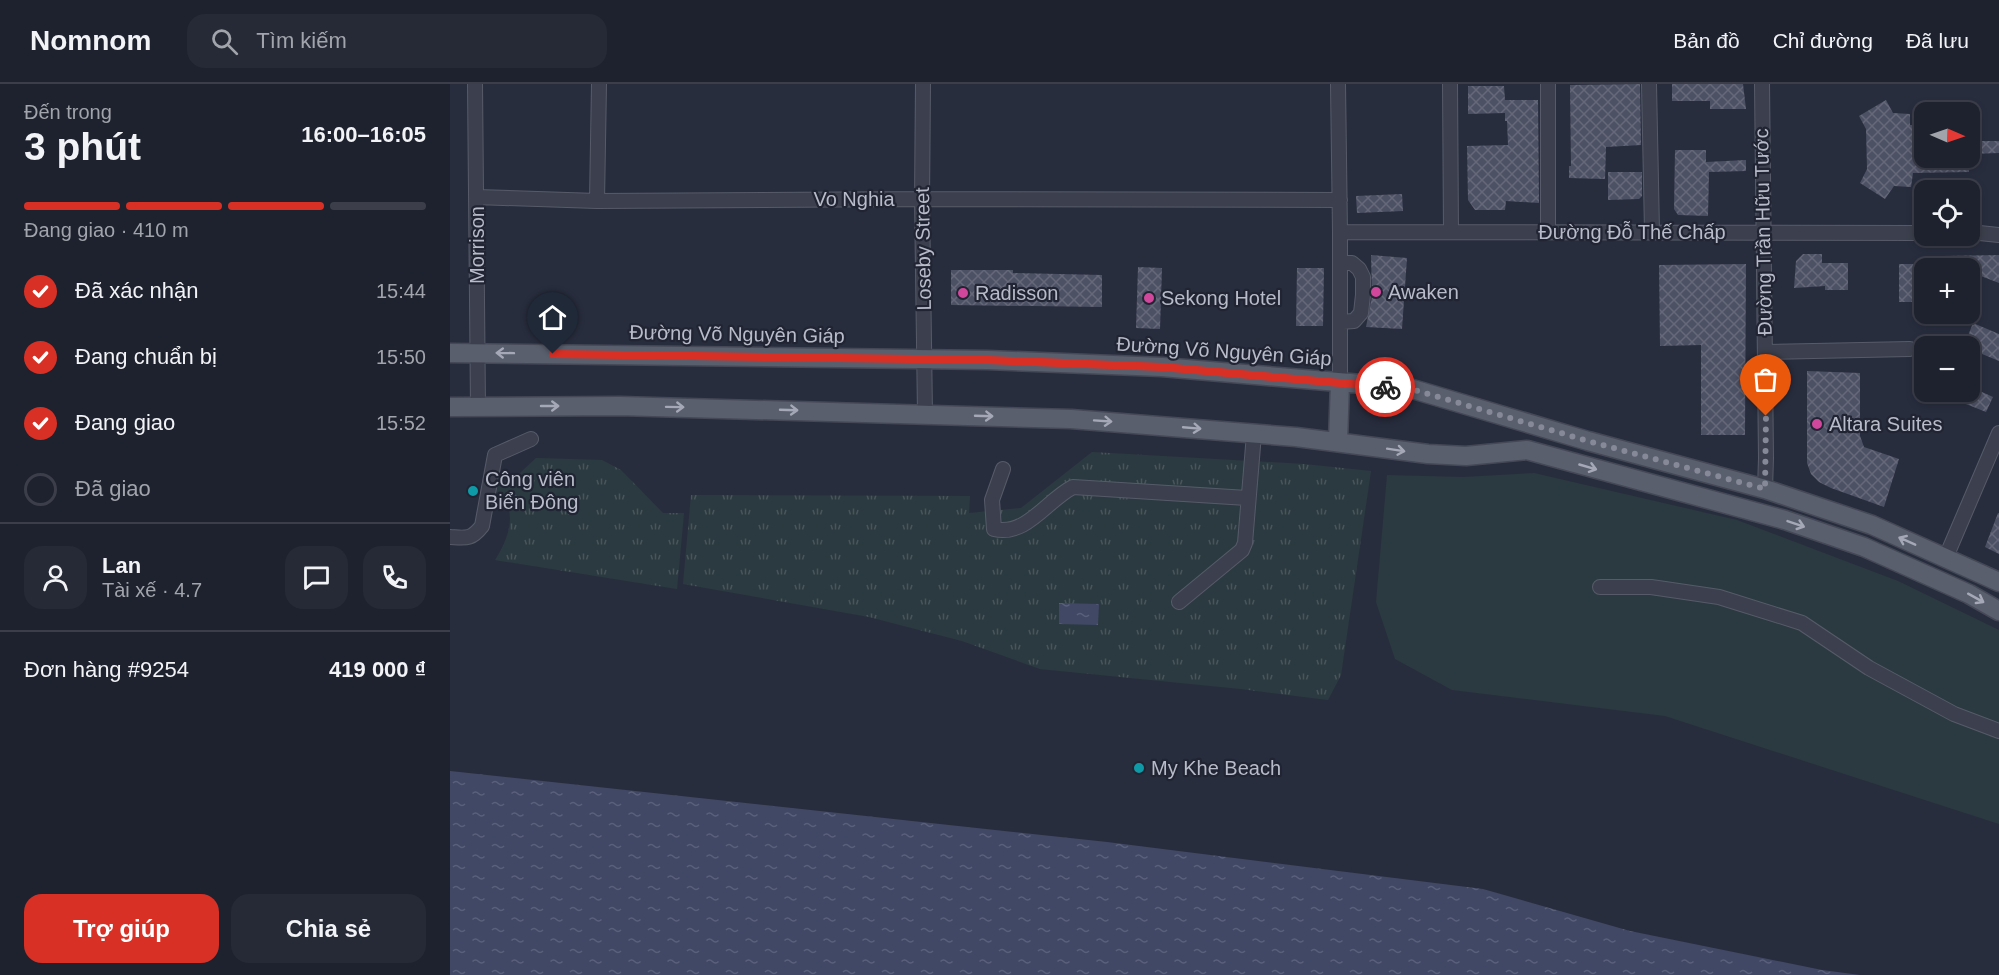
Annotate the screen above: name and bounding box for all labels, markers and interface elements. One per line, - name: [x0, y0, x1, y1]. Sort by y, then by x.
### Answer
- search box: [187, 14, 607, 68]
- text: Nomnom: [30, 25, 151, 56]
- icon: search: [208, 25, 241, 58]
- text: Tìm kiếm: [256, 28, 347, 53]
- text: Bản đồ: [1673, 29, 1740, 52]
- text: Chỉ đường: [1773, 29, 1873, 52]
- text: Đã lưu: [1906, 29, 1969, 52]
- text: Đến trong: [24, 101, 112, 123]
- north arrow: [1914, 102, 1980, 168]
- map controls: [1914, 102, 1980, 402]
- text: 16:00–16:05: [301, 122, 426, 147]
- text: 3 phút: [24, 125, 141, 168]
- street label: Đường Trần Hữu Tước: [1750, 128, 1776, 336]
- button: locate: [1914, 180, 1980, 246]
- street label: Loseby Street: [911, 187, 935, 311]
- street label: Vo Nghia: [813, 188, 895, 210]
- street label: Morrison: [466, 206, 488, 284]
- text: Đang giao · 410 m: [24, 219, 189, 241]
- street label: Đường Đỗ Thế Chấp: [1538, 221, 1726, 243]
- button: +: [1914, 258, 1980, 324]
- icon: check: [24, 275, 57, 308]
- text: Đã xác nhận: [75, 278, 199, 303]
- text: 15:44: [376, 280, 426, 302]
- place label: Awaken: [1388, 281, 1459, 303]
- place label: Radisson: [975, 282, 1058, 304]
- marker: Awaken: [1369, 285, 1383, 299]
- marker: Radisson: [956, 286, 970, 300]
- place label: Sekong Hotel: [1161, 287, 1281, 309]
- marker: Sekong Hotel: [1142, 291, 1156, 305]
- pin: [527, 292, 578, 354]
- icon: home: [536, 301, 569, 334]
- street label: Đường Võ Nguyên Giáp: [629, 321, 845, 347]
- street label: Đường Võ Nguyên Giáp: [1116, 333, 1332, 369]
- button: −: [1914, 336, 1980, 402]
- icon: check: [24, 341, 57, 374]
- text: Đang chuẩn bị: [75, 344, 217, 369]
- text: 15:50: [376, 346, 426, 368]
- one-way arrow: [495, 347, 515, 359]
- pin: [1740, 354, 1791, 416]
- courier: [1355, 357, 1415, 417]
- icon: bag: [1749, 363, 1782, 396]
- icon: bike: [1369, 371, 1402, 404]
- one-way arrow: [540, 400, 560, 412]
- one-way arrow: [664, 401, 684, 413]
- one-way arrow: [778, 405, 798, 416]
- icon: check: [24, 407, 57, 440]
- text: Đang giao: [75, 410, 175, 435]
- one-way arrow: [973, 410, 993, 421]
- text: 15:52: [376, 412, 426, 434]
- place label: Altara Suites: [1829, 413, 1942, 435]
- one-way arrow: [1092, 416, 1112, 427]
- marker: Altara Suites: [1810, 417, 1824, 431]
- one-way arrow: [1182, 423, 1202, 434]
- one-way arrow: [1385, 445, 1405, 456]
- one-way arrow: [1578, 462, 1597, 473]
- place label: Công viên Biển Đông: [485, 468, 578, 513]
- text: Đã giao: [75, 476, 151, 501]
- marker: Công viên Biển Đông: [466, 484, 480, 498]
- one-way arrow: [1786, 519, 1805, 530]
- one-way arrow: [1899, 534, 1917, 546]
- button: person: [24, 546, 87, 609]
- button: chat: [285, 546, 348, 609]
- button: phone: [363, 546, 426, 609]
- text: Lan: [102, 553, 141, 578]
- text: Tài xế · 4.7: [102, 579, 202, 601]
- one-way arrow: [1967, 592, 1984, 604]
- text: Đơn hàng #9254: [24, 657, 189, 682]
- text: 419 000 ₫: [329, 657, 426, 682]
- place label: My Khe Beach: [1151, 757, 1281, 779]
- marker: My Khe Beach: [1132, 761, 1146, 775]
- button: Trợ giúp: [24, 894, 219, 963]
- button: Chia sẻ: [231, 894, 426, 963]

